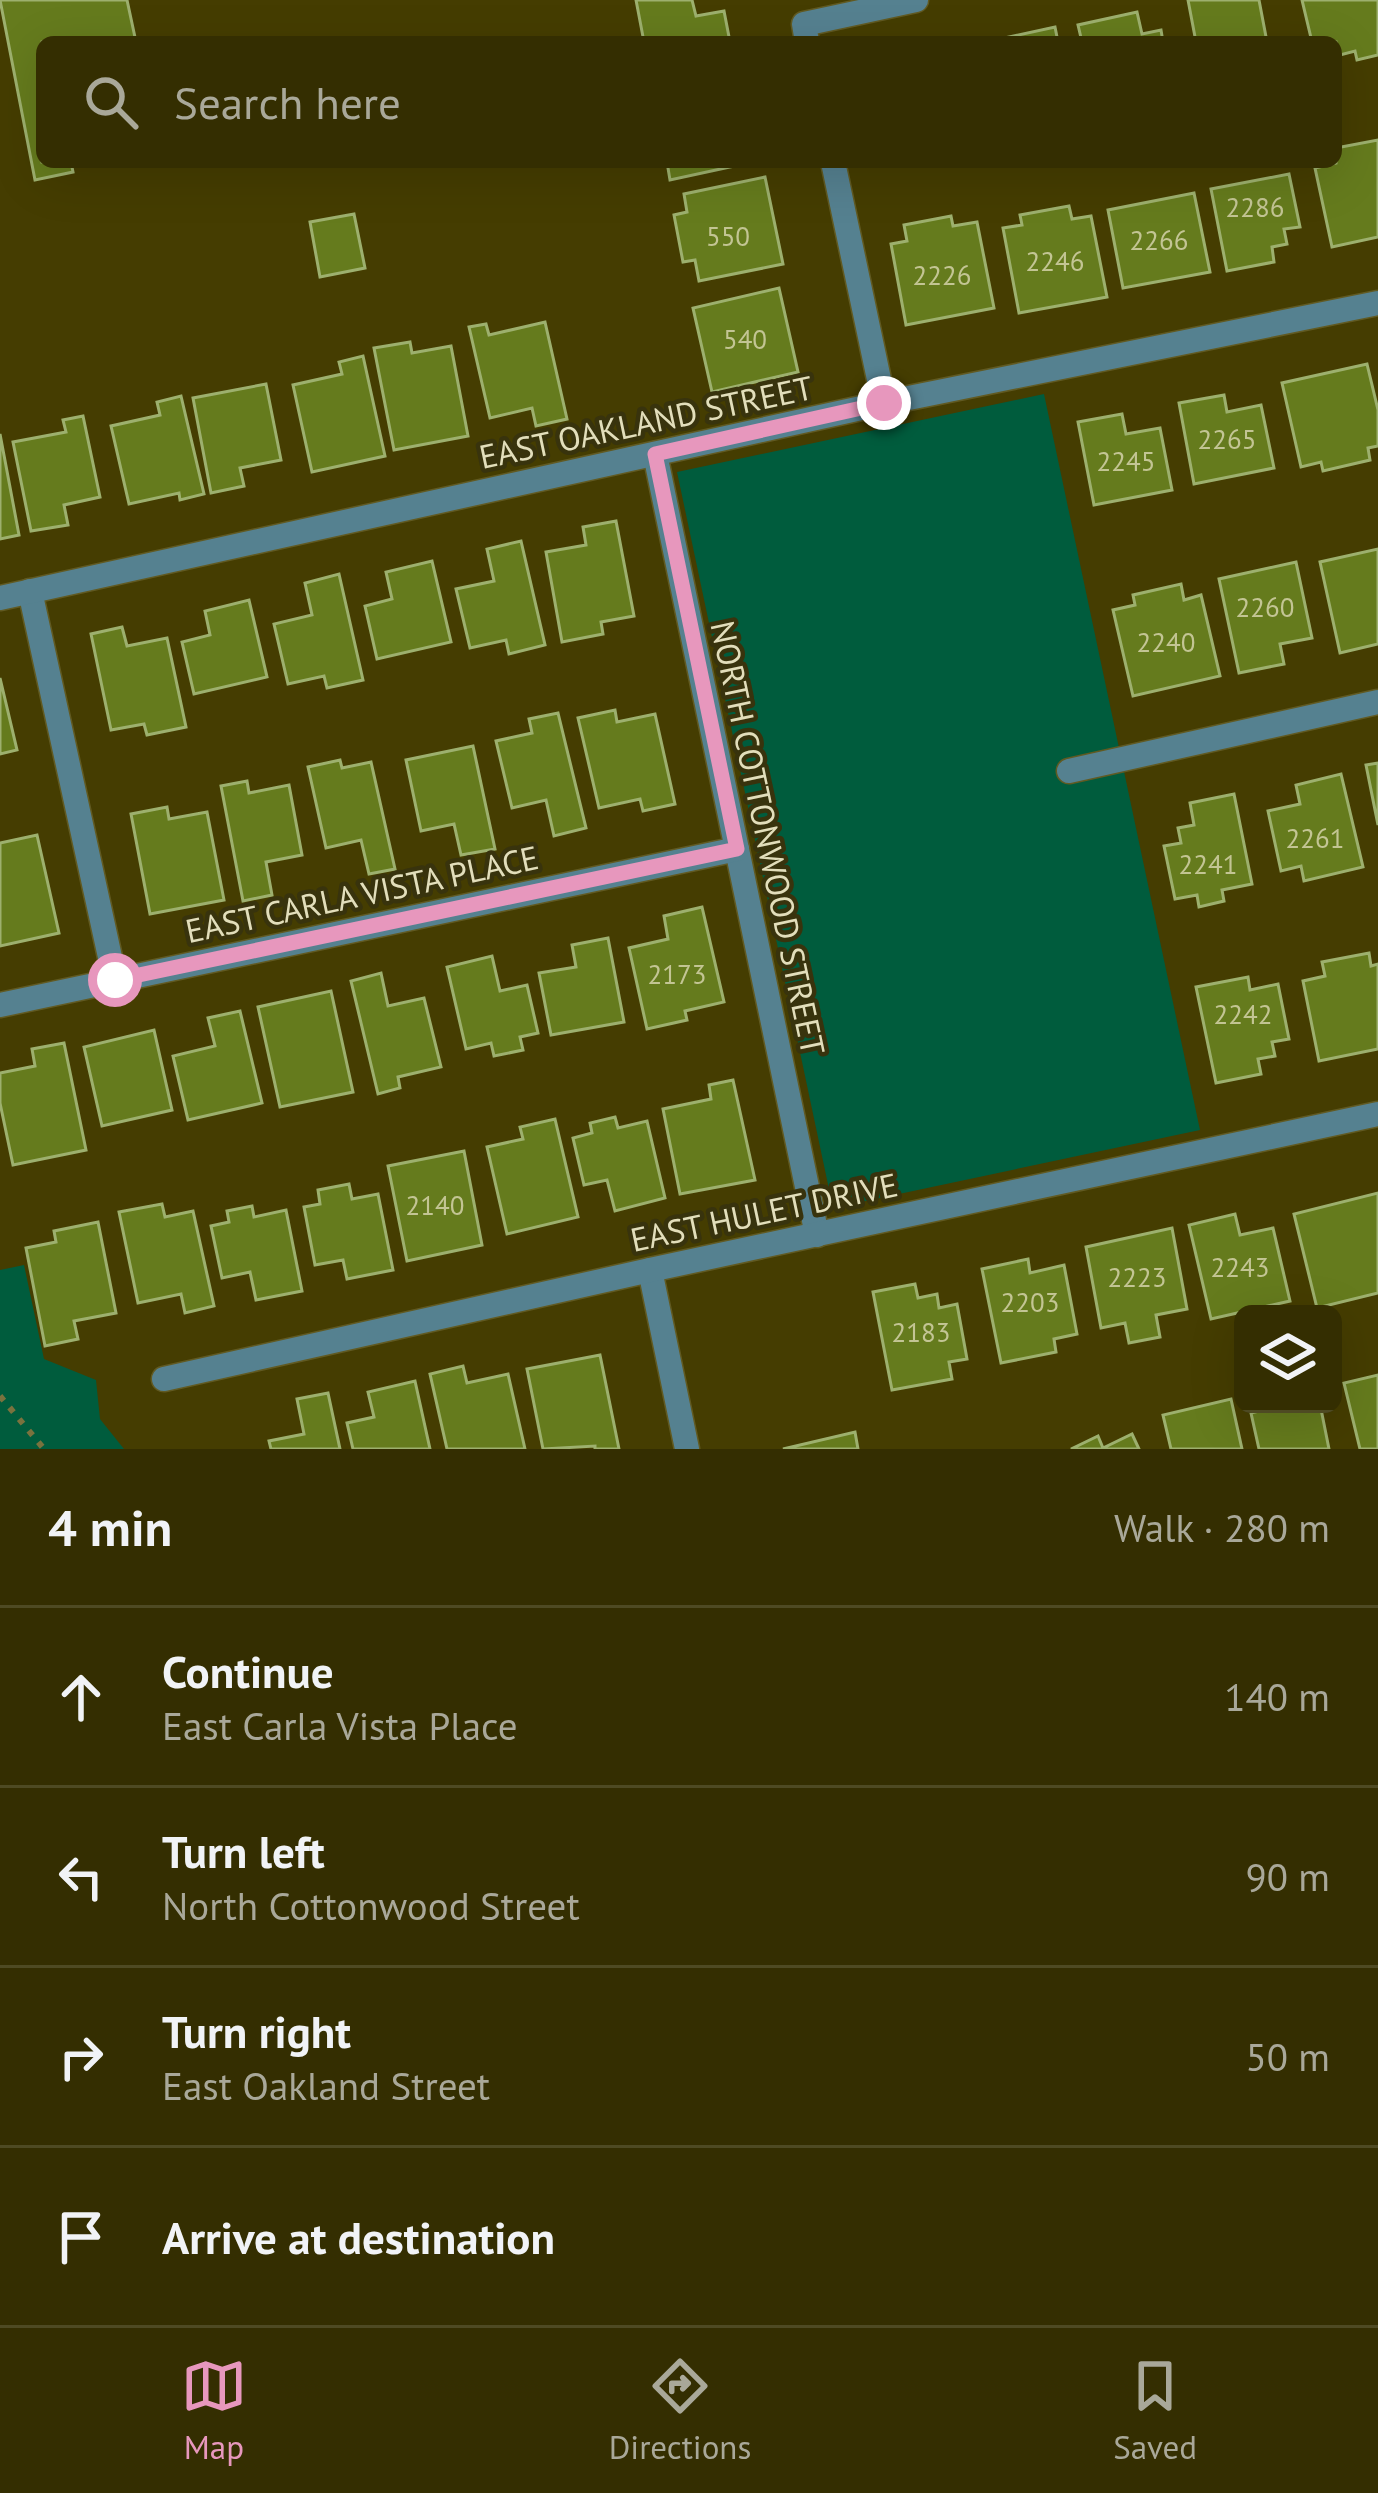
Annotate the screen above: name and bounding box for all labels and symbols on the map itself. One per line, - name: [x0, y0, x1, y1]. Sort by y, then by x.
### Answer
- house number: 2286: [1226, 190, 1284, 224]
- house number: 550: [706, 219, 750, 253]
- house number: 2266: [1130, 223, 1188, 257]
- house number: 2246: [1026, 244, 1084, 278]
- house number: 2226: [913, 258, 971, 292]
- house number: 540: [723, 322, 767, 356]
- street label: EAST OAKLAND STREET: [475, 365, 817, 478]
- route end: [857, 376, 911, 430]
- house number: 2265: [1198, 422, 1256, 456]
- house number: 2245: [1097, 444, 1155, 478]
- house number: 2260: [1236, 590, 1294, 624]
- street label: NORTH COTTONWOOD STREET: [701, 617, 836, 1059]
- house number: 2240: [1137, 625, 1195, 659]
- house number: 2261: [1286, 821, 1344, 855]
- street label: EAST CARLA VISTA PLACE: [182, 835, 542, 952]
- house number: 2241: [1179, 847, 1237, 881]
- route start: [88, 953, 142, 1007]
- house number: 2173: [648, 957, 706, 991]
- house number: 2242: [1214, 997, 1272, 1031]
- street label: EAST HULET DRIVE: [626, 1162, 901, 1261]
- house number: 2140: [406, 1188, 464, 1222]
- house number: 2243: [1211, 1250, 1269, 1284]
- house number: 2223: [1108, 1260, 1166, 1294]
- house number: 2203: [1001, 1285, 1059, 1319]
- house number: 2183: [892, 1315, 950, 1349]

